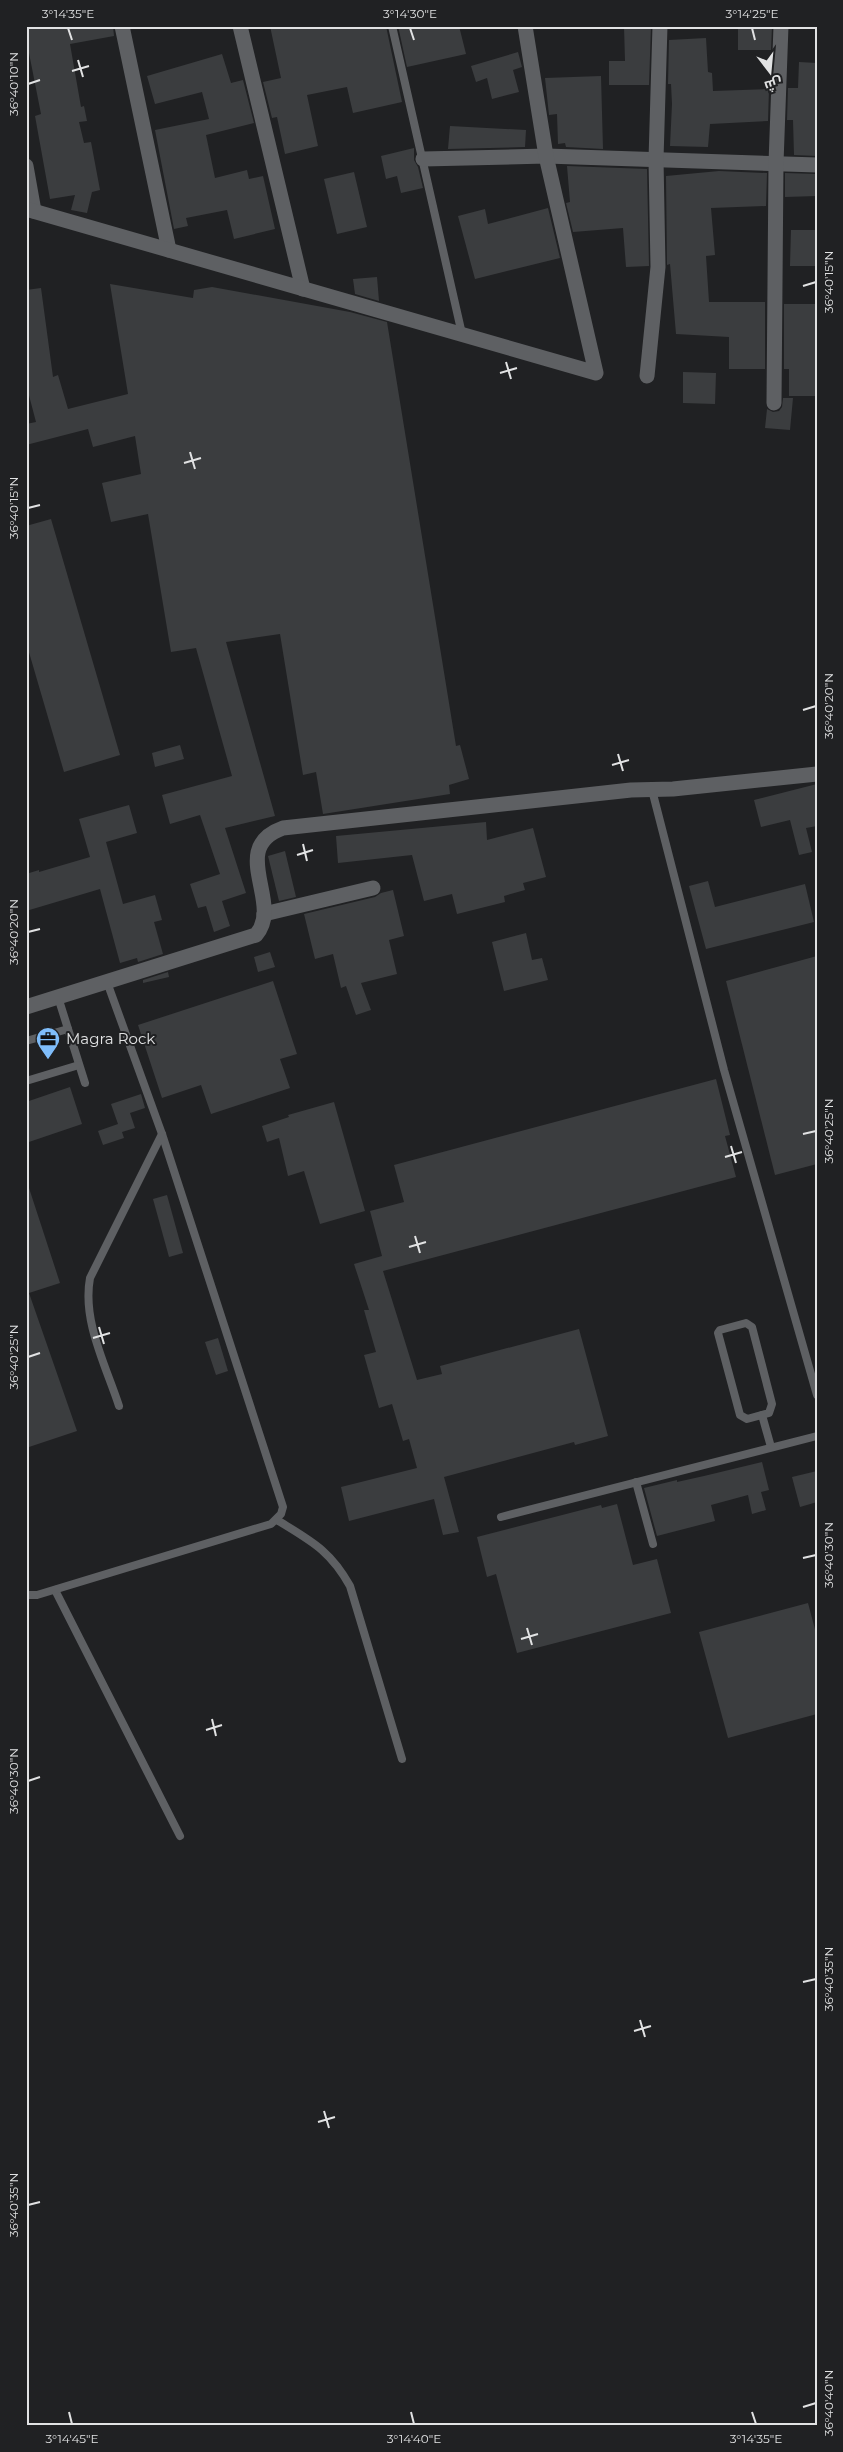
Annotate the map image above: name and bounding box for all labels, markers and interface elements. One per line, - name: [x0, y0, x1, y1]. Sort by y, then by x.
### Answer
- text: 3°14'35"E: [42, 6, 94, 21]
- text: 3°14'30"E: [383, 6, 437, 21]
- text: 3°14'25"E: [726, 6, 778, 21]
- north arrow: [746, 48, 796, 98]
- text: 36°40'10"N: [6, 52, 21, 116]
- text: ش: [762, 73, 785, 96]
- text: 36°40'15"N: [821, 251, 836, 313]
- text: 36°40'15"N: [6, 477, 21, 539]
- text: 36°40'20"N: [821, 673, 836, 739]
- text: 36°40'20"N: [6, 899, 21, 965]
- office icon: Magra Rock: [35, 1026, 61, 1060]
- place label: Magra Rock: [66, 1029, 155, 1048]
- text: 36°40'25"N: [821, 1099, 836, 1163]
- text: 36°40'25"N: [6, 1325, 21, 1389]
- text: 36°40'30"N: [821, 1522, 836, 1588]
- text: 36°40'30"N: [6, 1748, 21, 1814]
- text: 36°40'35"N: [821, 1947, 836, 2011]
- text: 36°40'35"N: [6, 2173, 21, 2237]
- text: 36°40'40"N: [821, 2370, 836, 2436]
- text: 3°14'45"E: [45, 2431, 99, 2446]
- text: 3°14'40"E: [387, 2431, 441, 2446]
- text: 3°14'35"E: [730, 2431, 782, 2446]

